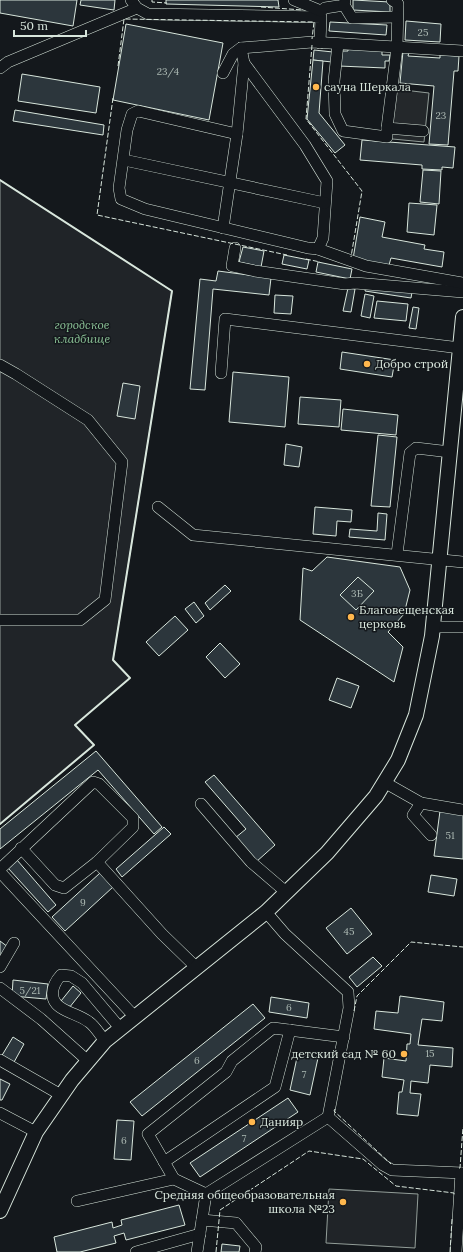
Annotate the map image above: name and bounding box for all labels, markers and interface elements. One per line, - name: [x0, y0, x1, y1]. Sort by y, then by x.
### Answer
- scale bar: [14, 12, 86, 38]
- text: 50 m: [20, 18, 48, 33]
- house number: 25: [418, 26, 428, 39]
- house number: 23/4: [157, 65, 180, 78]
- place label: сауна Шеркала: [324, 79, 411, 94]
- marker: сауна Шеркала: [311, 82, 321, 92]
- house number: 23: [436, 109, 447, 122]
- park label: городское кладбище: [54, 317, 110, 346]
- place label: Добро строй: [375, 356, 448, 371]
- marker: Добро строй: [362, 359, 372, 369]
- house number: 3Б: [351, 587, 363, 600]
- place label: Благовещенская церковь: [359, 602, 454, 631]
- marker: Благовещенская церковь: [346, 612, 356, 622]
- house number: 51: [445, 829, 455, 842]
- house number: 9: [80, 896, 86, 909]
- house number: 45: [344, 925, 354, 938]
- house number: 5/21: [20, 984, 41, 997]
- house number: 6: [286, 1001, 292, 1014]
- place label: детский сад № 60: [291, 1046, 396, 1061]
- house number: 15: [425, 1047, 435, 1060]
- marker: детский сад № 60: [399, 1049, 409, 1059]
- house number: 6: [194, 1054, 200, 1067]
- house number: 7: [302, 1068, 307, 1081]
- place label: Данияр: [260, 1114, 303, 1129]
- marker: Данияр: [247, 1117, 257, 1127]
- house number: 7: [242, 1132, 247, 1145]
- house number: 6: [121, 1134, 127, 1147]
- place label: Средняя общеобразовательная школа №23: [154, 1187, 335, 1216]
- marker: Средняя общеобразовательная школа №23: [338, 1197, 348, 1207]

